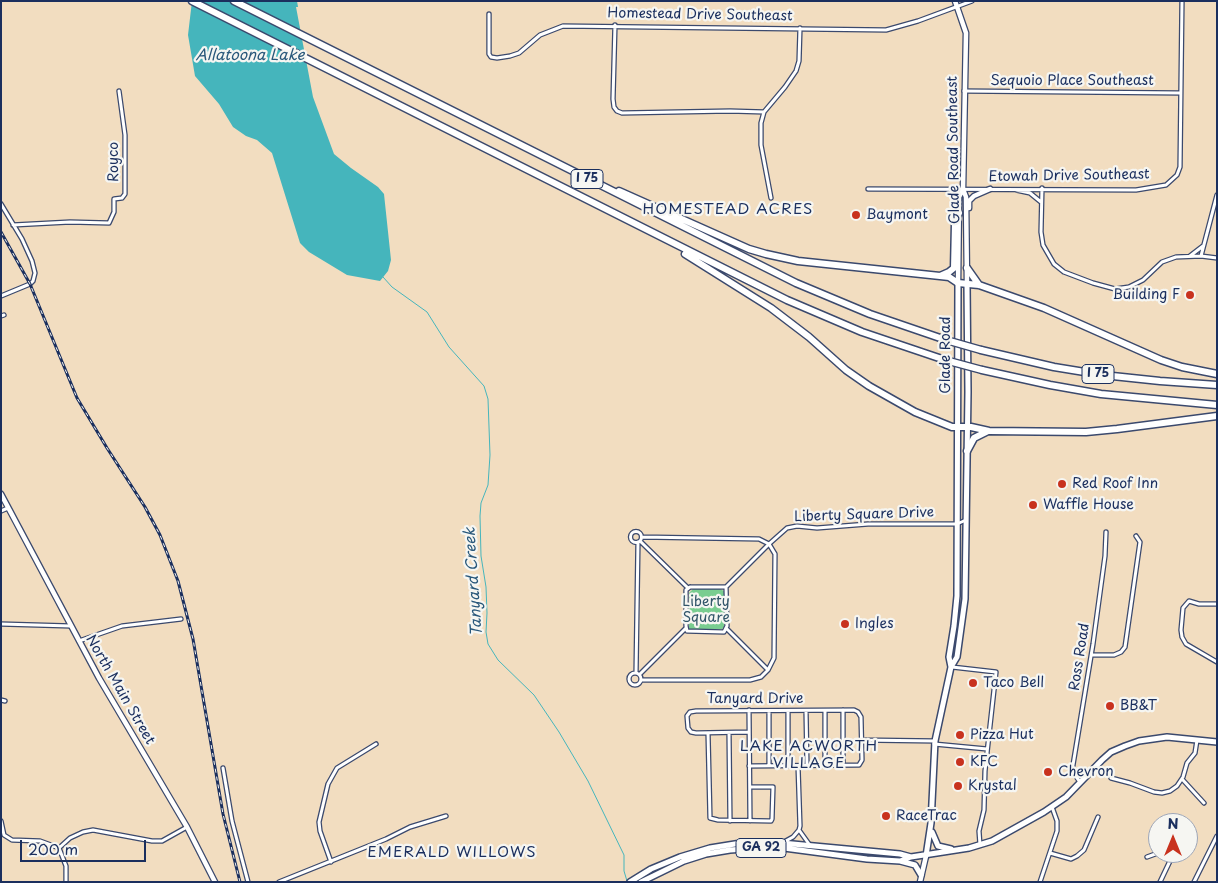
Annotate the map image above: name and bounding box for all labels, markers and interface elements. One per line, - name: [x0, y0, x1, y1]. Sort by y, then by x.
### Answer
- street label: Homestead Drive Southeast: [607, 5, 793, 25]
- water label: Allatoona Lake: [196, 47, 304, 65]
- street label: Sequoio Place Southeast: [990, 73, 1154, 89]
- street label: Glade Road Southeast: [944, 76, 964, 224]
- street label: Royco: [106, 142, 122, 182]
- street label: Etowah Drive Southeast: [988, 166, 1150, 186]
- road number: I 75: [571, 170, 603, 188]
- district label: HOMESTEAD ACRES: [640, 201, 816, 219]
- place label: Baymont: [866, 207, 928, 223]
- marker: Baymont: [850, 209, 862, 221]
- place label: Building F: [1113, 287, 1180, 303]
- marker: Building F: [1184, 289, 1196, 301]
- street label: Glade Road: [938, 316, 954, 394]
- road number: I 75: [1082, 364, 1114, 384]
- place label: Red Roof Inn: [1072, 476, 1158, 492]
- marker: Red Roof Inn: [1056, 478, 1068, 490]
- place label: Waffle House: [1043, 497, 1134, 513]
- marker: Waffle House: [1027, 499, 1039, 511]
- street label: Liberty Square Drive: [794, 504, 934, 526]
- water label: Tanyard Creek: [461, 527, 487, 637]
- park label: Liberty Square: [682, 594, 730, 626]
- place label: Ingles: [855, 616, 894, 632]
- marker: Ingles: [839, 618, 851, 630]
- street label: Ross Road: [1066, 622, 1094, 692]
- street label: North Main Street: [82, 632, 158, 748]
- place label: Taco Bell: [983, 675, 1044, 691]
- marker: Taco Bell: [967, 677, 979, 689]
- street label: Tanyard Drive: [706, 691, 804, 707]
- place label: BB&T: [1120, 698, 1157, 714]
- marker: BB&T: [1104, 700, 1116, 712]
- place label: Pizza Hut: [970, 727, 1034, 743]
- marker: Pizza Hut: [954, 729, 966, 741]
- district label: LAKE ACWORTH VILLAGE: [739, 738, 879, 773]
- place label: KFC: [970, 754, 998, 770]
- marker: KFC: [954, 756, 966, 768]
- place label: Chevron: [1058, 764, 1114, 780]
- marker: Chevron: [1042, 766, 1054, 778]
- place label: Krystal: [968, 778, 1017, 794]
- marker: Krystal: [952, 780, 964, 792]
- place label: RaceTrac: [896, 808, 957, 824]
- marker: RaceTrac: [880, 810, 892, 822]
- north arrow: [1148, 813, 1198, 863]
- text: N: [1167, 813, 1179, 834]
- scale bar: [22, 830, 149, 862]
- text: 200 m: [28, 837, 78, 860]
- road number: GA 92: [736, 838, 786, 858]
- district label: EMERALD WILLOWS: [367, 844, 537, 862]

